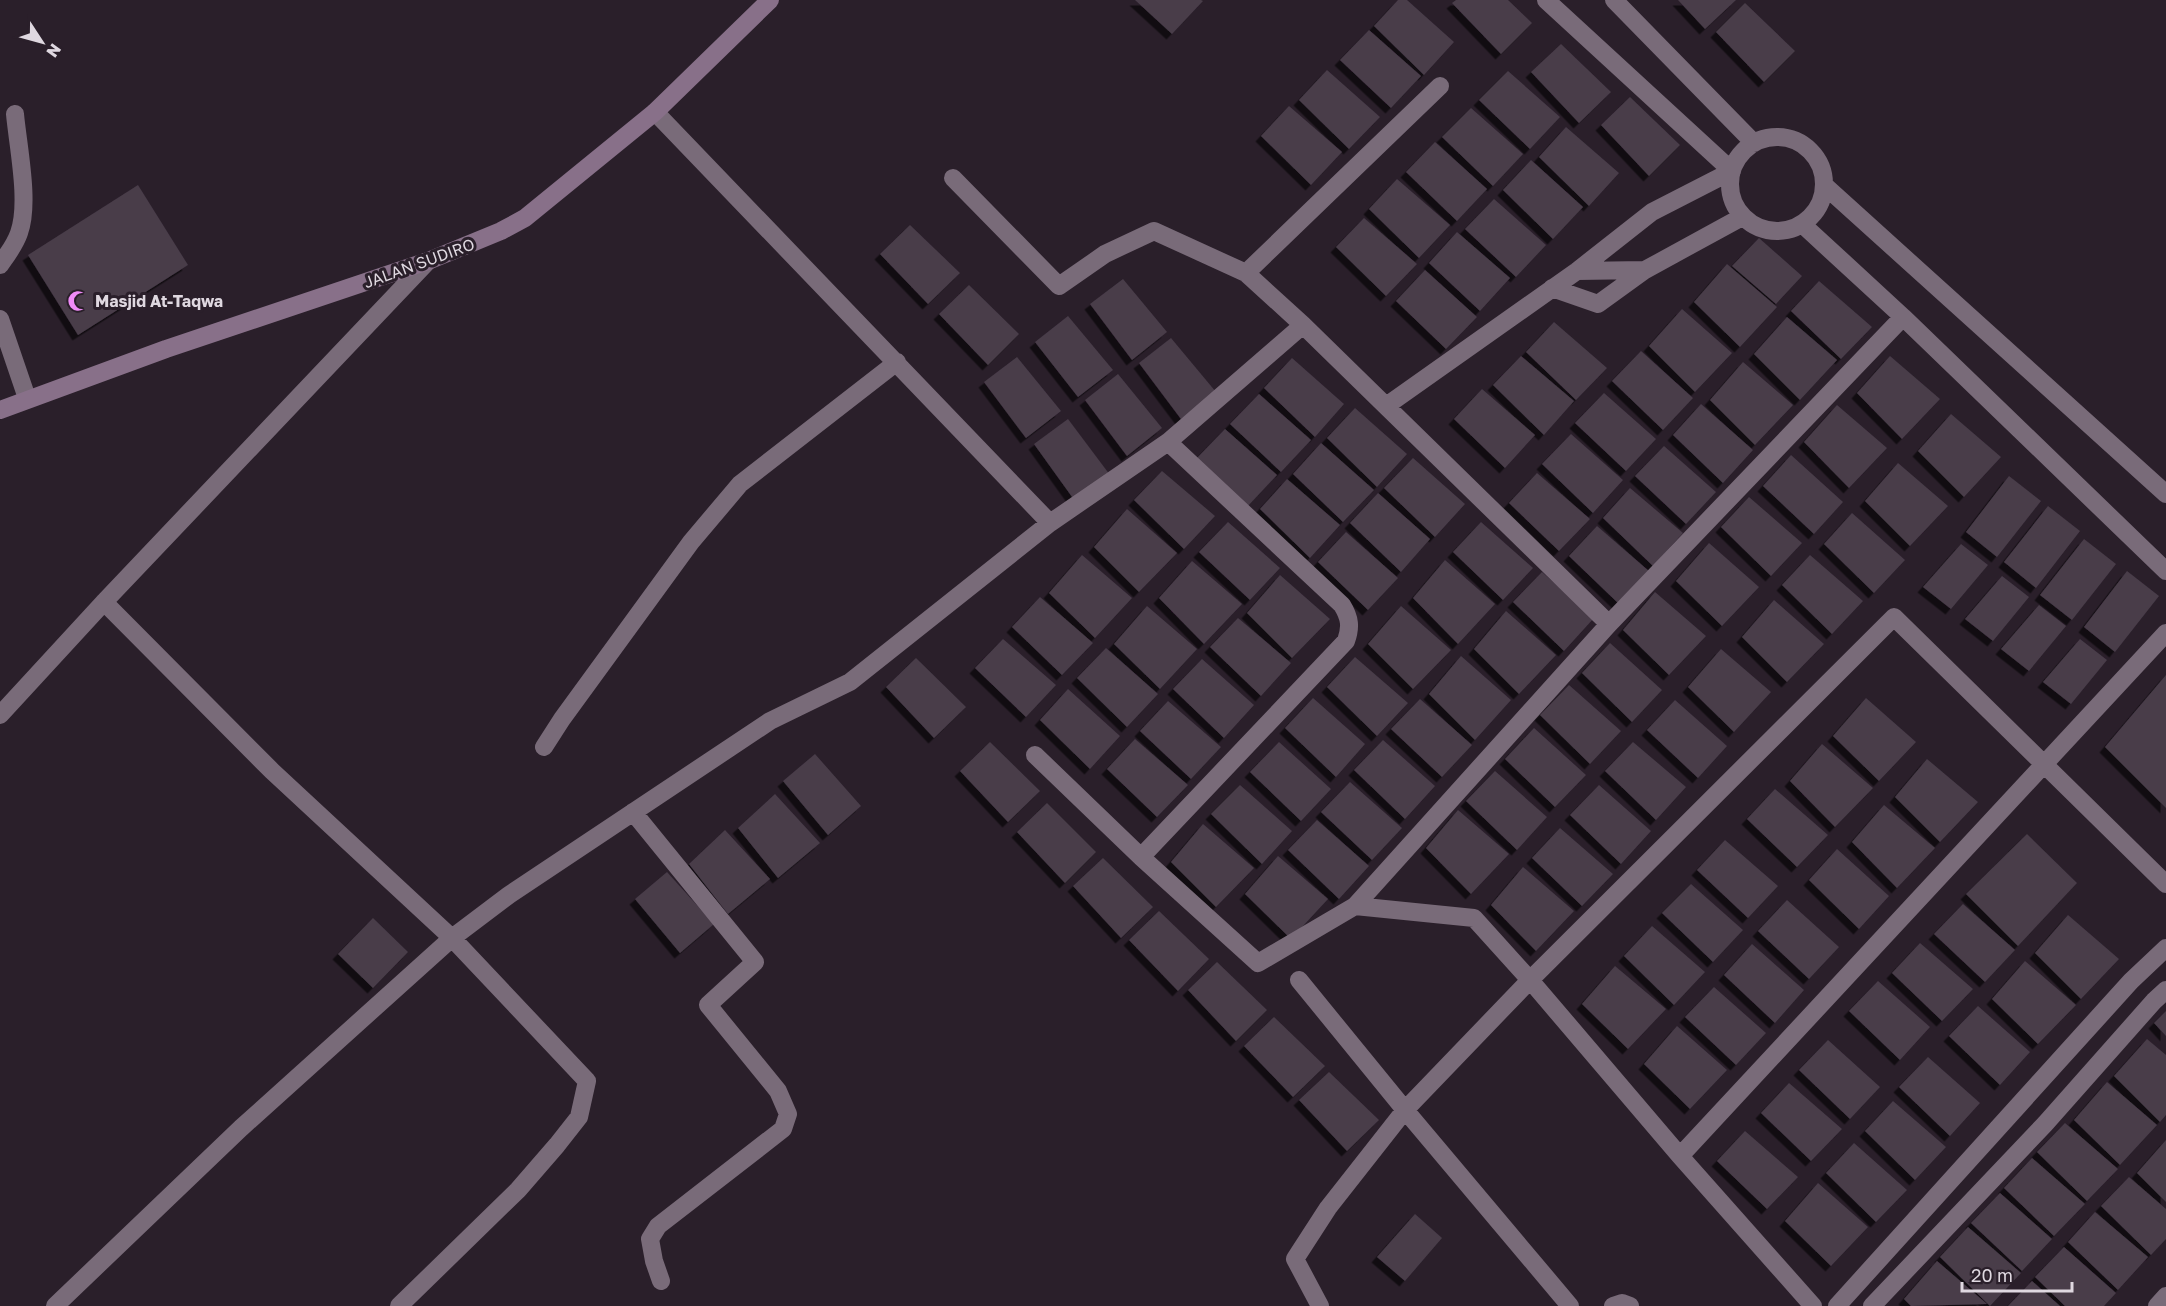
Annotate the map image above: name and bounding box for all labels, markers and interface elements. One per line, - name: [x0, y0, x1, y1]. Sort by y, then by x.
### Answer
- north arrow: [12, 12, 72, 72]
- text: N: [42, 40, 66, 62]
- street label: JALAN SUDIRO: [361, 234, 477, 292]
- mosque icon: Masjid At-Taqwa: [66, 289, 90, 313]
- place label: Masjid At-Taqwa: [95, 291, 223, 311]
- scale bar: [1962, 1255, 2072, 1293]
- text: 20 m: [1971, 1264, 2013, 1286]

